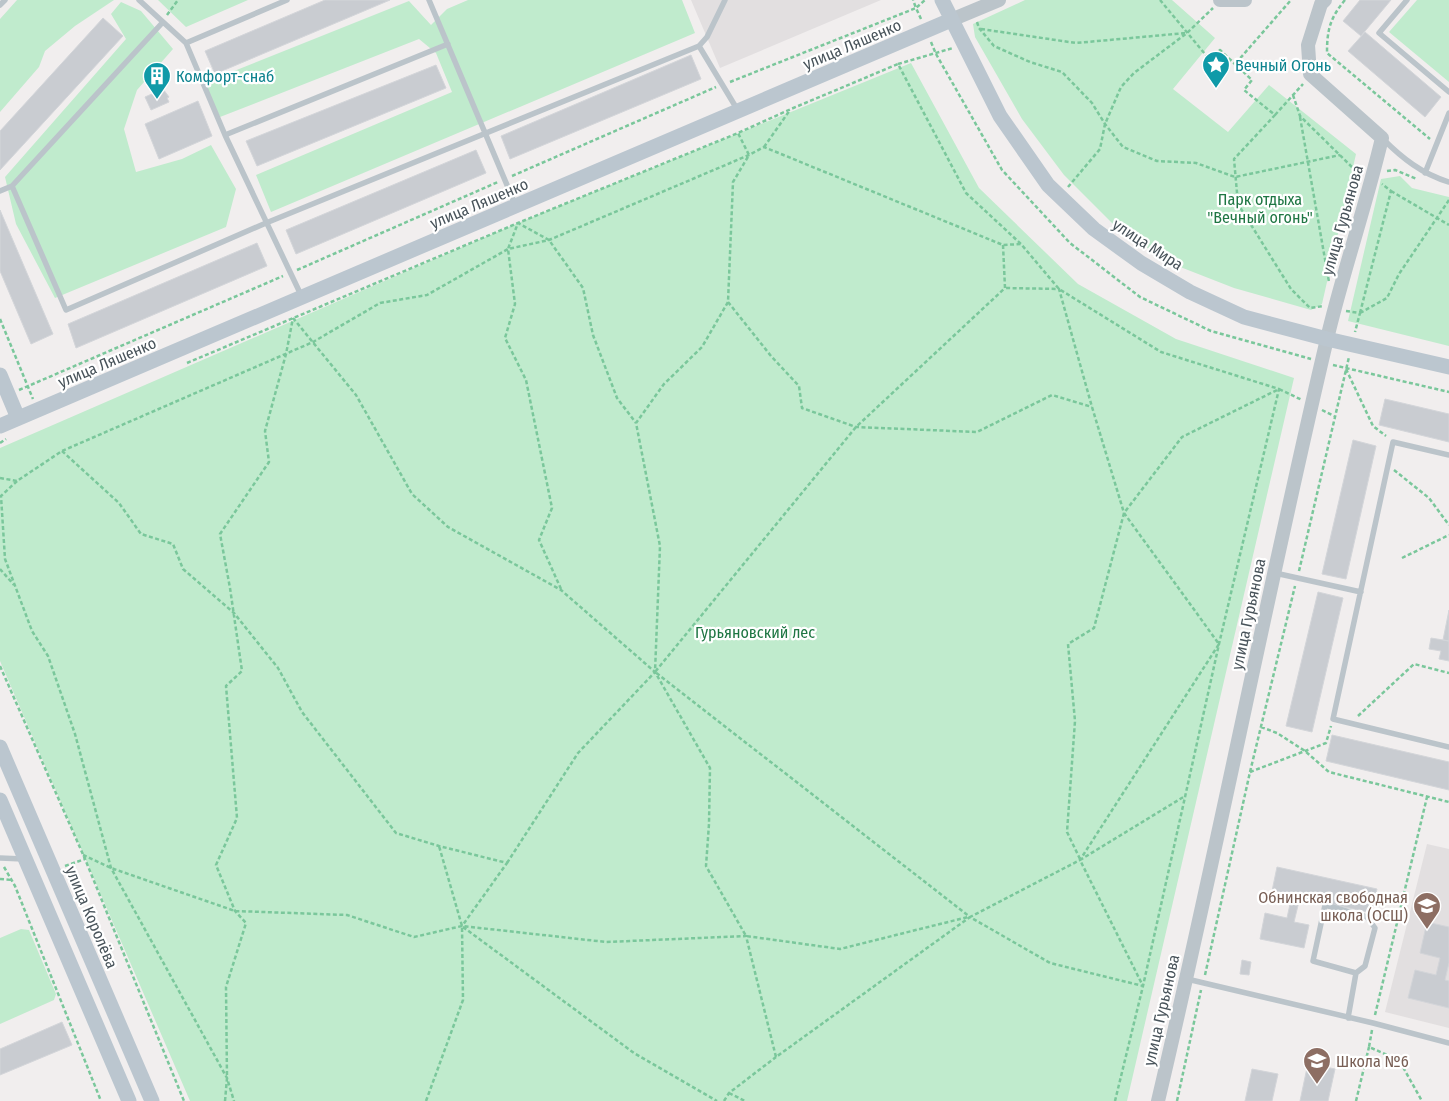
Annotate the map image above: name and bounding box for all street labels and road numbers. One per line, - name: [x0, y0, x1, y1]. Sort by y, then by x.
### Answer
- street label: улица Ляшенко: [800, 15, 904, 74]
- street label: улица Гурьянова: [1318, 163, 1367, 277]
- street label: улица Ляшенко: [427, 174, 531, 233]
- street label: улица Мира: [1109, 215, 1187, 274]
- street label: улица Ляшенко: [55, 333, 159, 392]
- street label: улица Гурьянова: [1227, 556, 1270, 672]
- street label: улица Королёва: [61, 863, 122, 971]
- street label: улица Гурьянова: [1139, 953, 1184, 1068]

